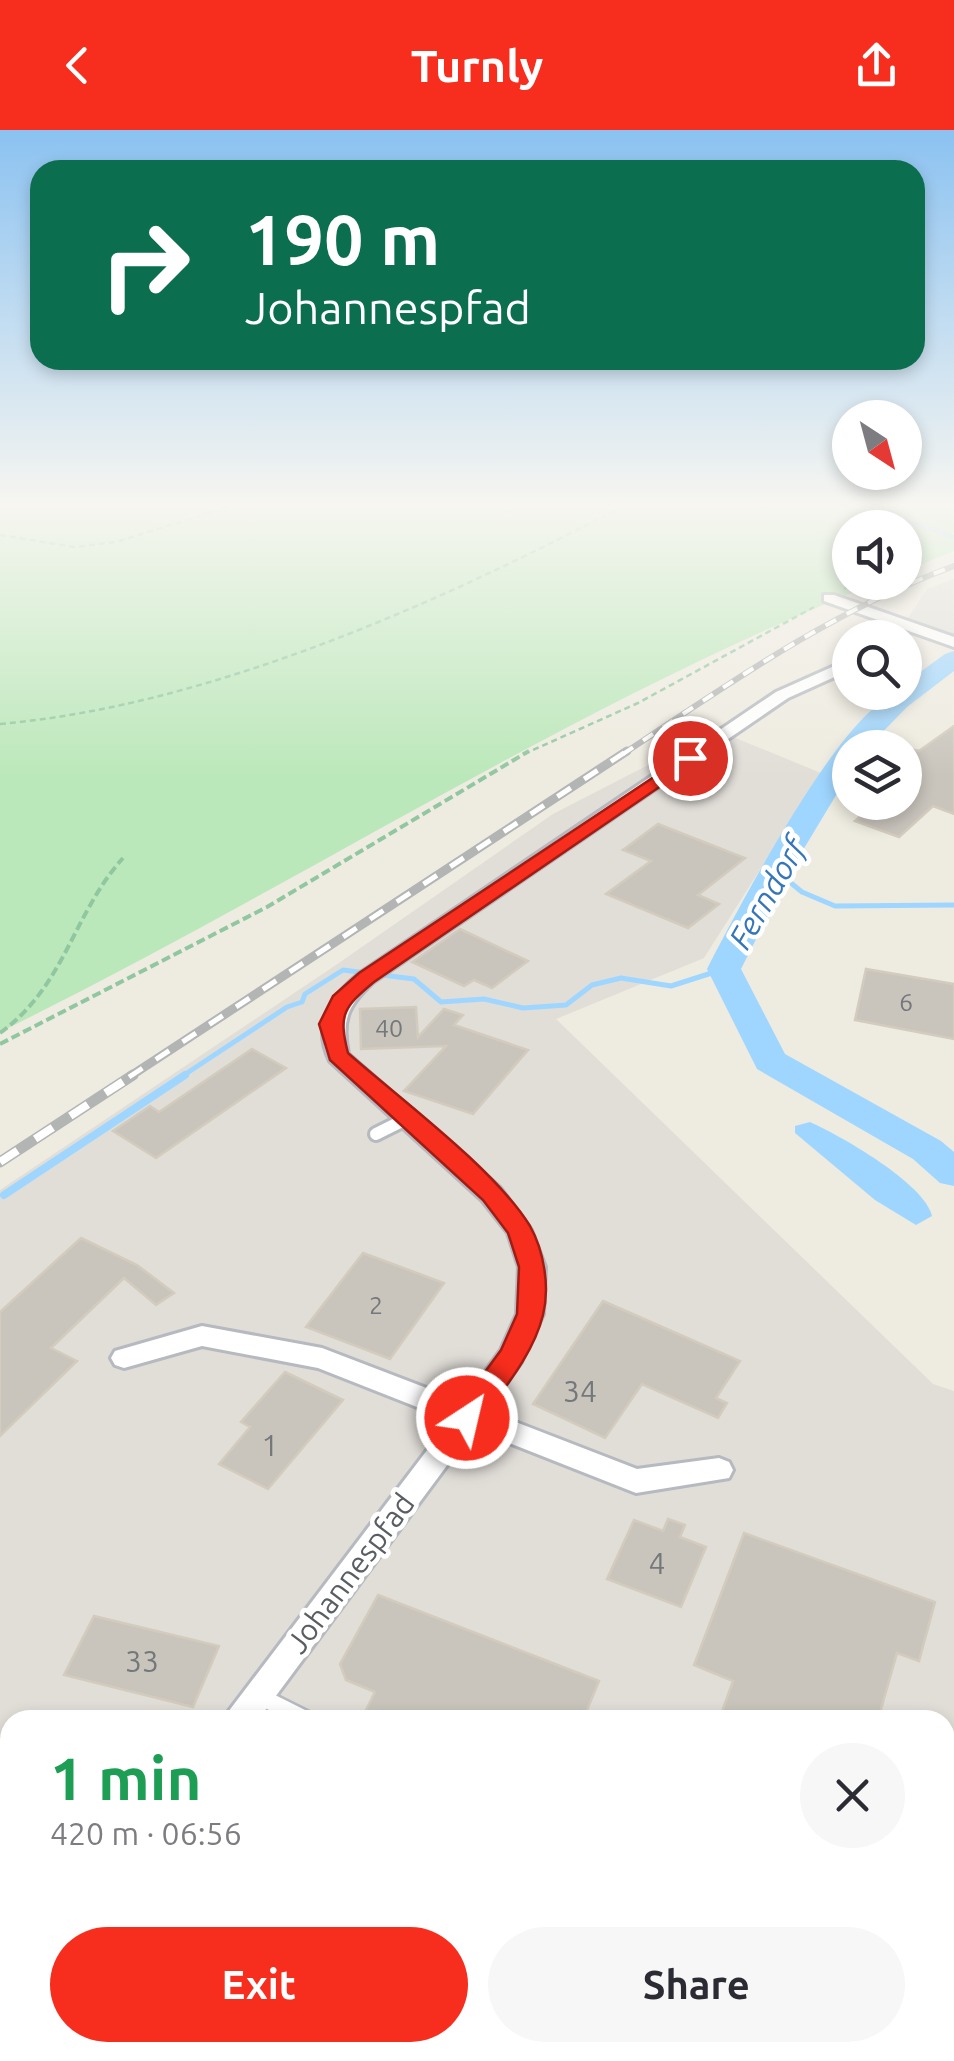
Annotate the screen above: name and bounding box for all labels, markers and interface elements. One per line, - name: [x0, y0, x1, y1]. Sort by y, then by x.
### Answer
- icon: back: [50, 38, 105, 93]
- icon: share: [849, 38, 904, 93]
- text: Turnly: [411, 40, 543, 91]
- icon: right: [80, 200, 210, 330]
- text: 190 m: [245, 200, 440, 278]
- text: Johannespfad: [245, 282, 531, 333]
- north arrow: [832, 400, 922, 490]
- map controls: [832, 400, 922, 820]
- button: sound: [832, 510, 922, 600]
- button: search: [832, 620, 922, 710]
- pin: [648, 716, 733, 801]
- button: layers: [832, 730, 922, 820]
- icon: arrive: [663, 731, 718, 786]
- water label: Ferndorf: [721, 828, 815, 955]
- house number: 6: [899, 988, 913, 1016]
- house number: 40: [375, 1014, 403, 1042]
- house number: 2: [369, 1291, 383, 1319]
- position arrow: [415, 1366, 519, 1470]
- house number: 34: [563, 1374, 597, 1408]
- house number: 1: [262, 1428, 278, 1462]
- street label: Johannespfad: [279, 1487, 421, 1659]
- house number: 4: [649, 1546, 665, 1580]
- house number: 33: [125, 1644, 159, 1678]
- button: close: [800, 1743, 905, 1848]
- text: 1 min: [50, 1744, 202, 1811]
- text: 420 m · 06:56: [50, 1815, 242, 1851]
- button: Exit: [50, 1927, 468, 2042]
- button: Share: [488, 1927, 905, 2042]

